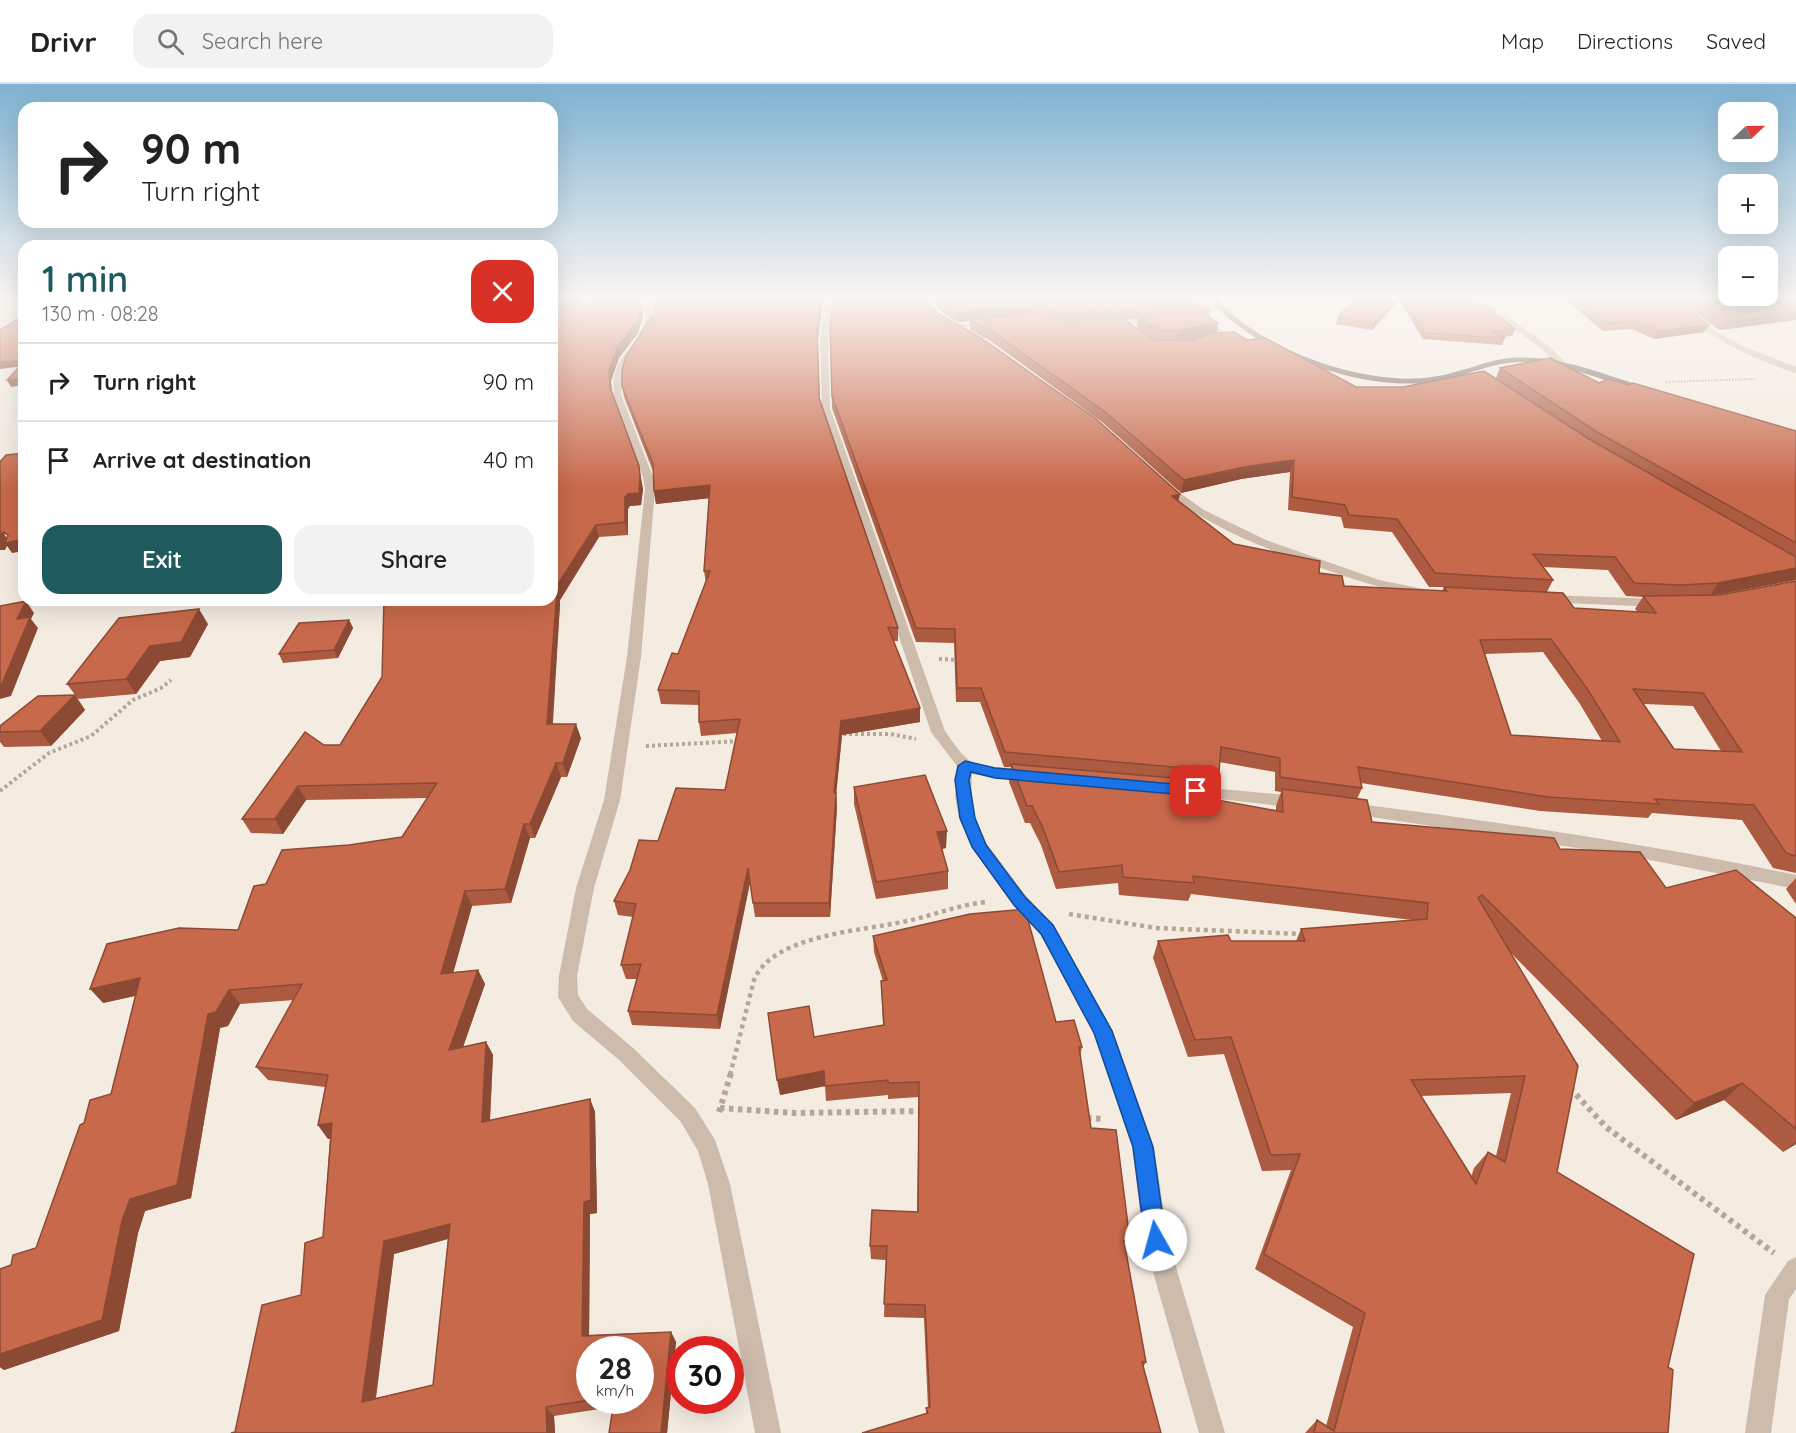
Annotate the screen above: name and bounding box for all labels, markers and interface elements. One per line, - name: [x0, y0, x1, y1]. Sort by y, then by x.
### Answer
- search box: [133, 14, 553, 68]
- text: Drivr: [30, 24, 97, 59]
- icon: search: [154, 25, 187, 58]
- text: Search here: [202, 27, 323, 55]
- text: Map: [1501, 28, 1544, 54]
- text: Directions: [1577, 28, 1673, 54]
- text: Saved: [1706, 28, 1766, 54]
- north arrow: [1718, 102, 1778, 162]
- map controls: [1718, 102, 1778, 306]
- text: 90 m: [141, 122, 241, 175]
- icon: right: [42, 126, 120, 204]
- text: Turn right: [141, 174, 260, 208]
- button: +: [1718, 174, 1778, 234]
- button: −: [1718, 246, 1778, 306]
- text: 1 min: [42, 256, 128, 301]
- button: close: [471, 260, 534, 323]
- text: 130 m · 08:28: [42, 301, 159, 326]
- icon: right: [42, 366, 75, 399]
- text: Turn right: [93, 368, 197, 396]
- text: 90 m: [483, 368, 534, 396]
- icon: arrive: [42, 444, 75, 477]
- text: Arrive at destination: [93, 446, 311, 474]
- text: 40 m: [483, 446, 534, 474]
- button: Exit: [42, 525, 282, 594]
- button: Share: [294, 525, 534, 594]
- pin: [1170, 765, 1221, 816]
- icon: arrive: [1179, 774, 1212, 807]
- position arrow: [1124, 1208, 1188, 1272]
- speed limit sign: 30: [666, 1336, 744, 1414]
- text: 28: [598, 1349, 632, 1387]
- text: km/h: [596, 1381, 634, 1400]

